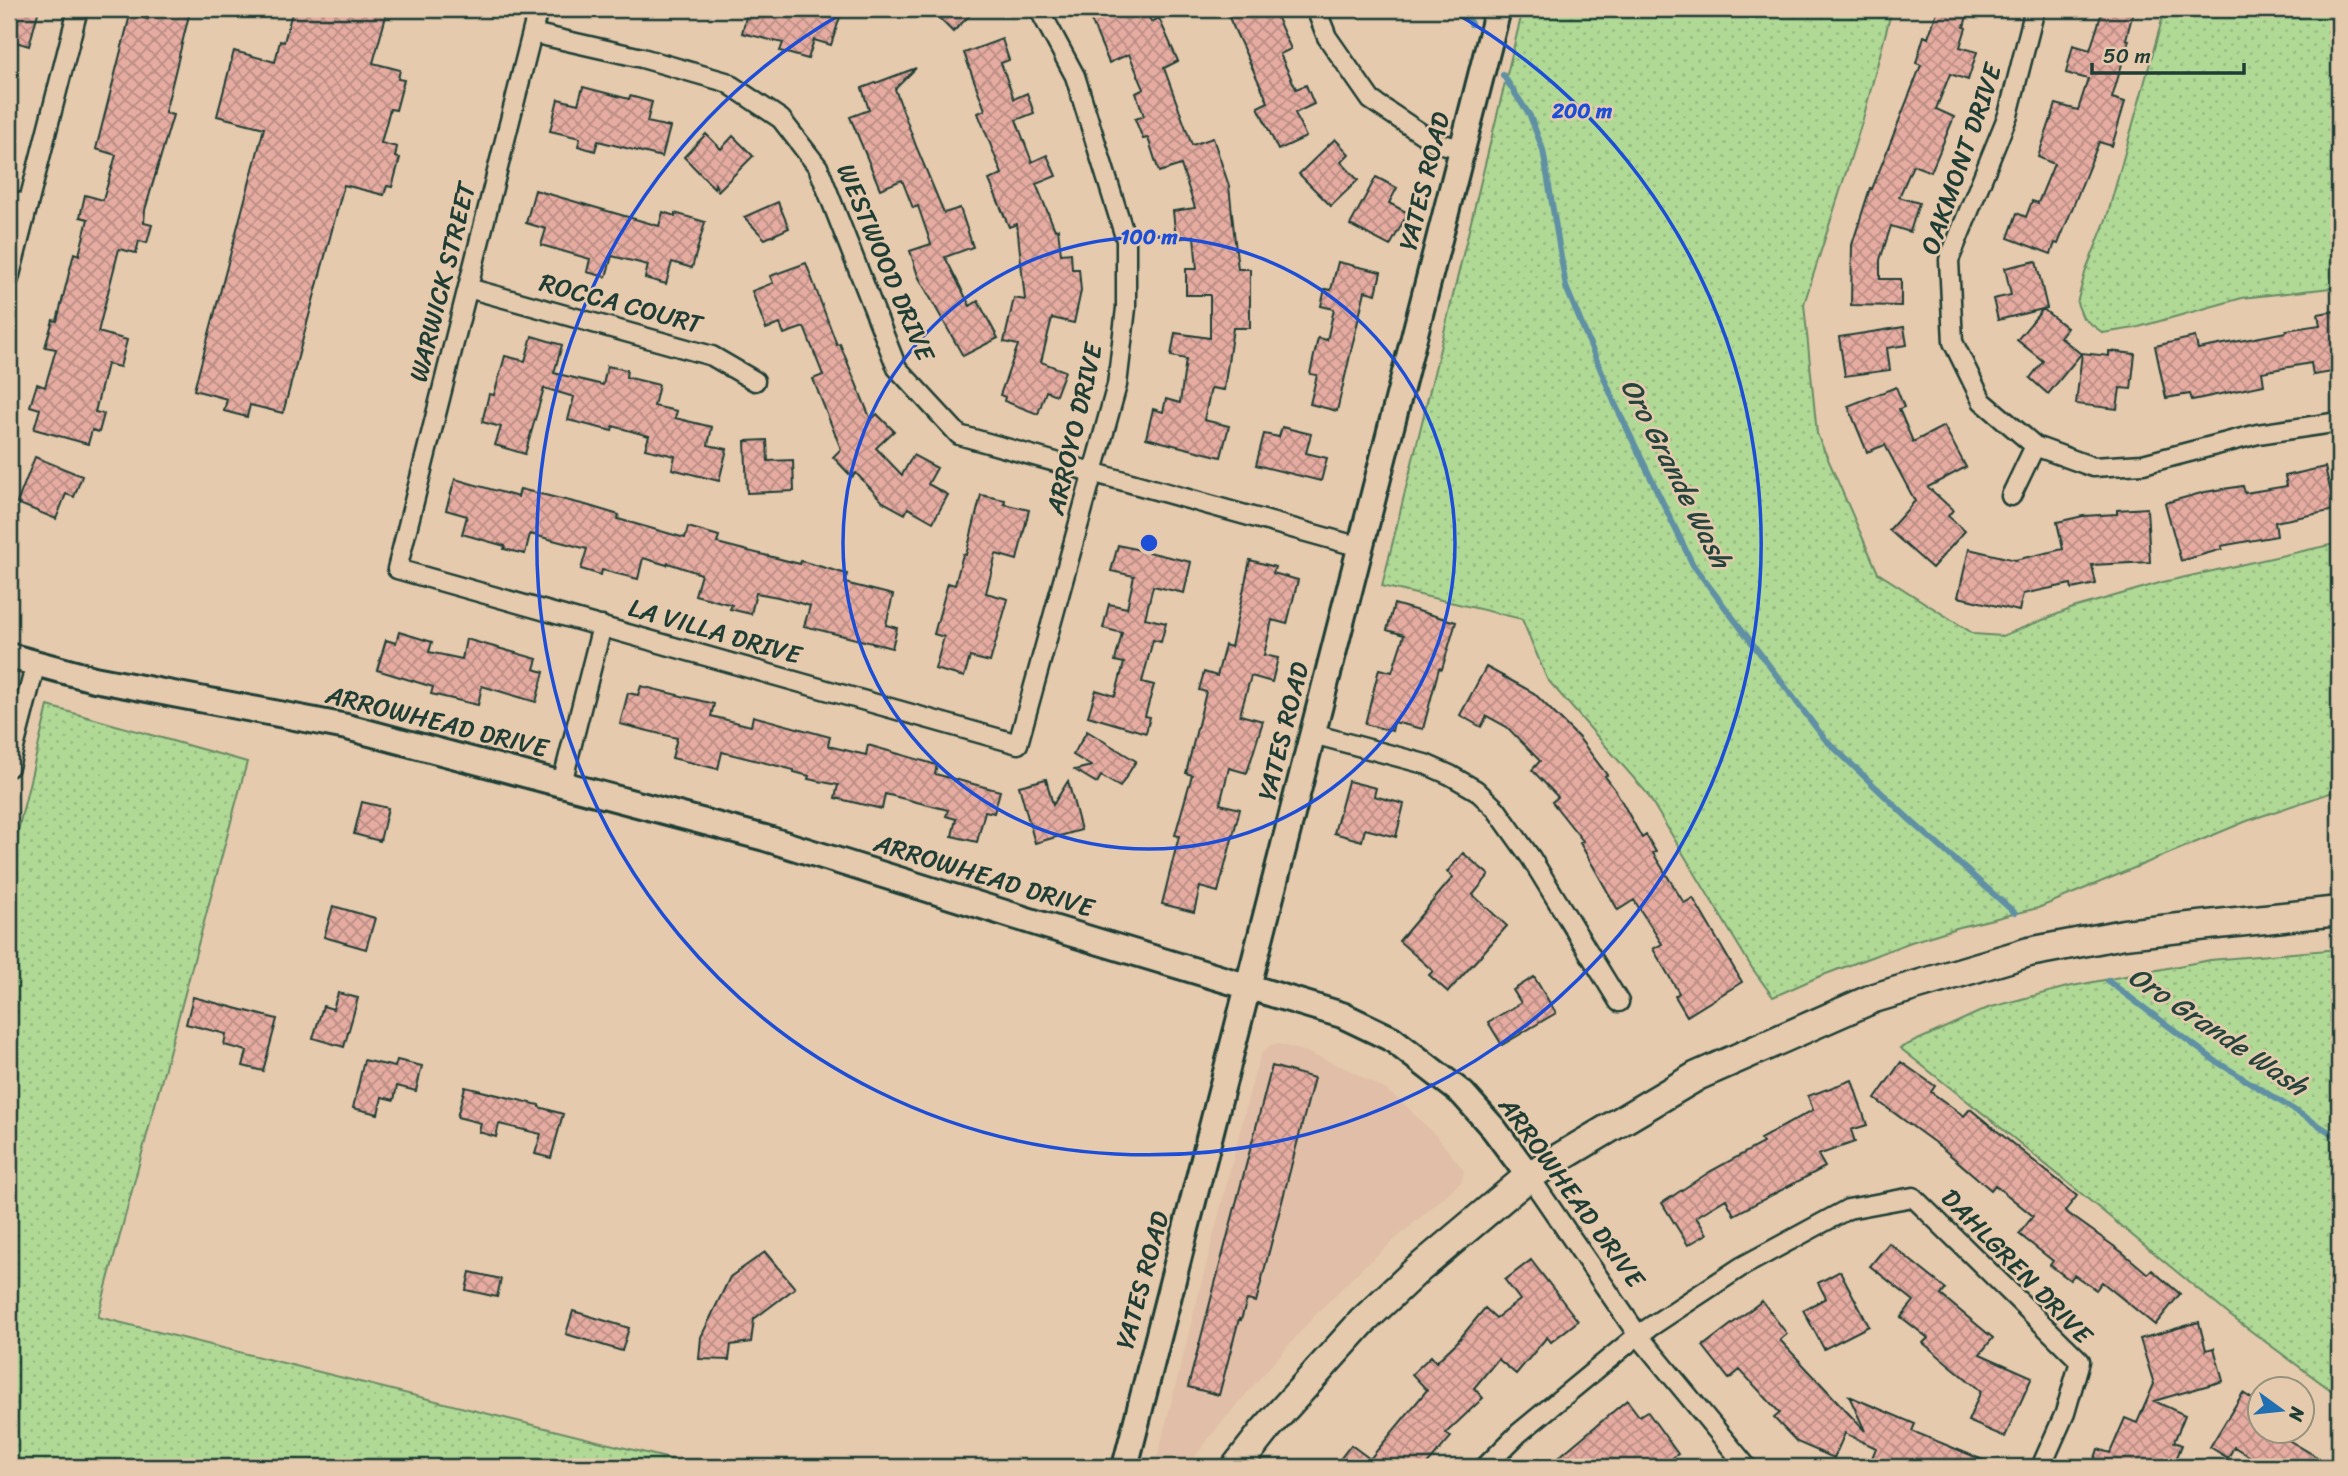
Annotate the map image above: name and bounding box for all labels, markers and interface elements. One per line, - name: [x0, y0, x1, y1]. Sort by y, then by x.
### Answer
- scale bar: [2092, 32, 2245, 76]
- text: 50 m: [2103, 37, 2151, 75]
- street label: OAKMONT DRIVE: [1907, 56, 2016, 261]
- text: 200 m: [1551, 92, 1613, 130]
- street label: YATES ROAD: [1385, 107, 1464, 255]
- street label: WESTWOOD DRIVE: [824, 156, 949, 370]
- street label: WARWICK STREET: [395, 175, 490, 387]
- text: 100 m: [1120, 218, 1178, 256]
- street label: ROCCA COURT: [534, 259, 710, 347]
- street label: ARROYO DRIVE: [1032, 337, 1116, 520]
- water label: Oro Grande Wash: [1607, 369, 1746, 579]
- centre of rings: [1137, 531, 1161, 555]
- street label: LA VILLA DRIVE: [623, 584, 808, 678]
- street label: YATES ROAD: [1244, 657, 1323, 805]
- street label: ARROWHEAD DRIVE: [320, 671, 555, 771]
- street label: ARROWHEAD DRIVE: [867, 819, 1101, 931]
- water label: Oro Grande Wash: [2118, 953, 2320, 1111]
- street label: ARROWHEAD DRIVE: [1486, 1086, 1658, 1299]
- street label: DAHLGREN DRIVE: [1930, 1177, 2105, 1356]
- street label: YATES ROAD: [1102, 1205, 1183, 1354]
- north arrow: [2246, 1374, 2316, 1444]
- text: N: [2279, 1403, 2315, 1426]

